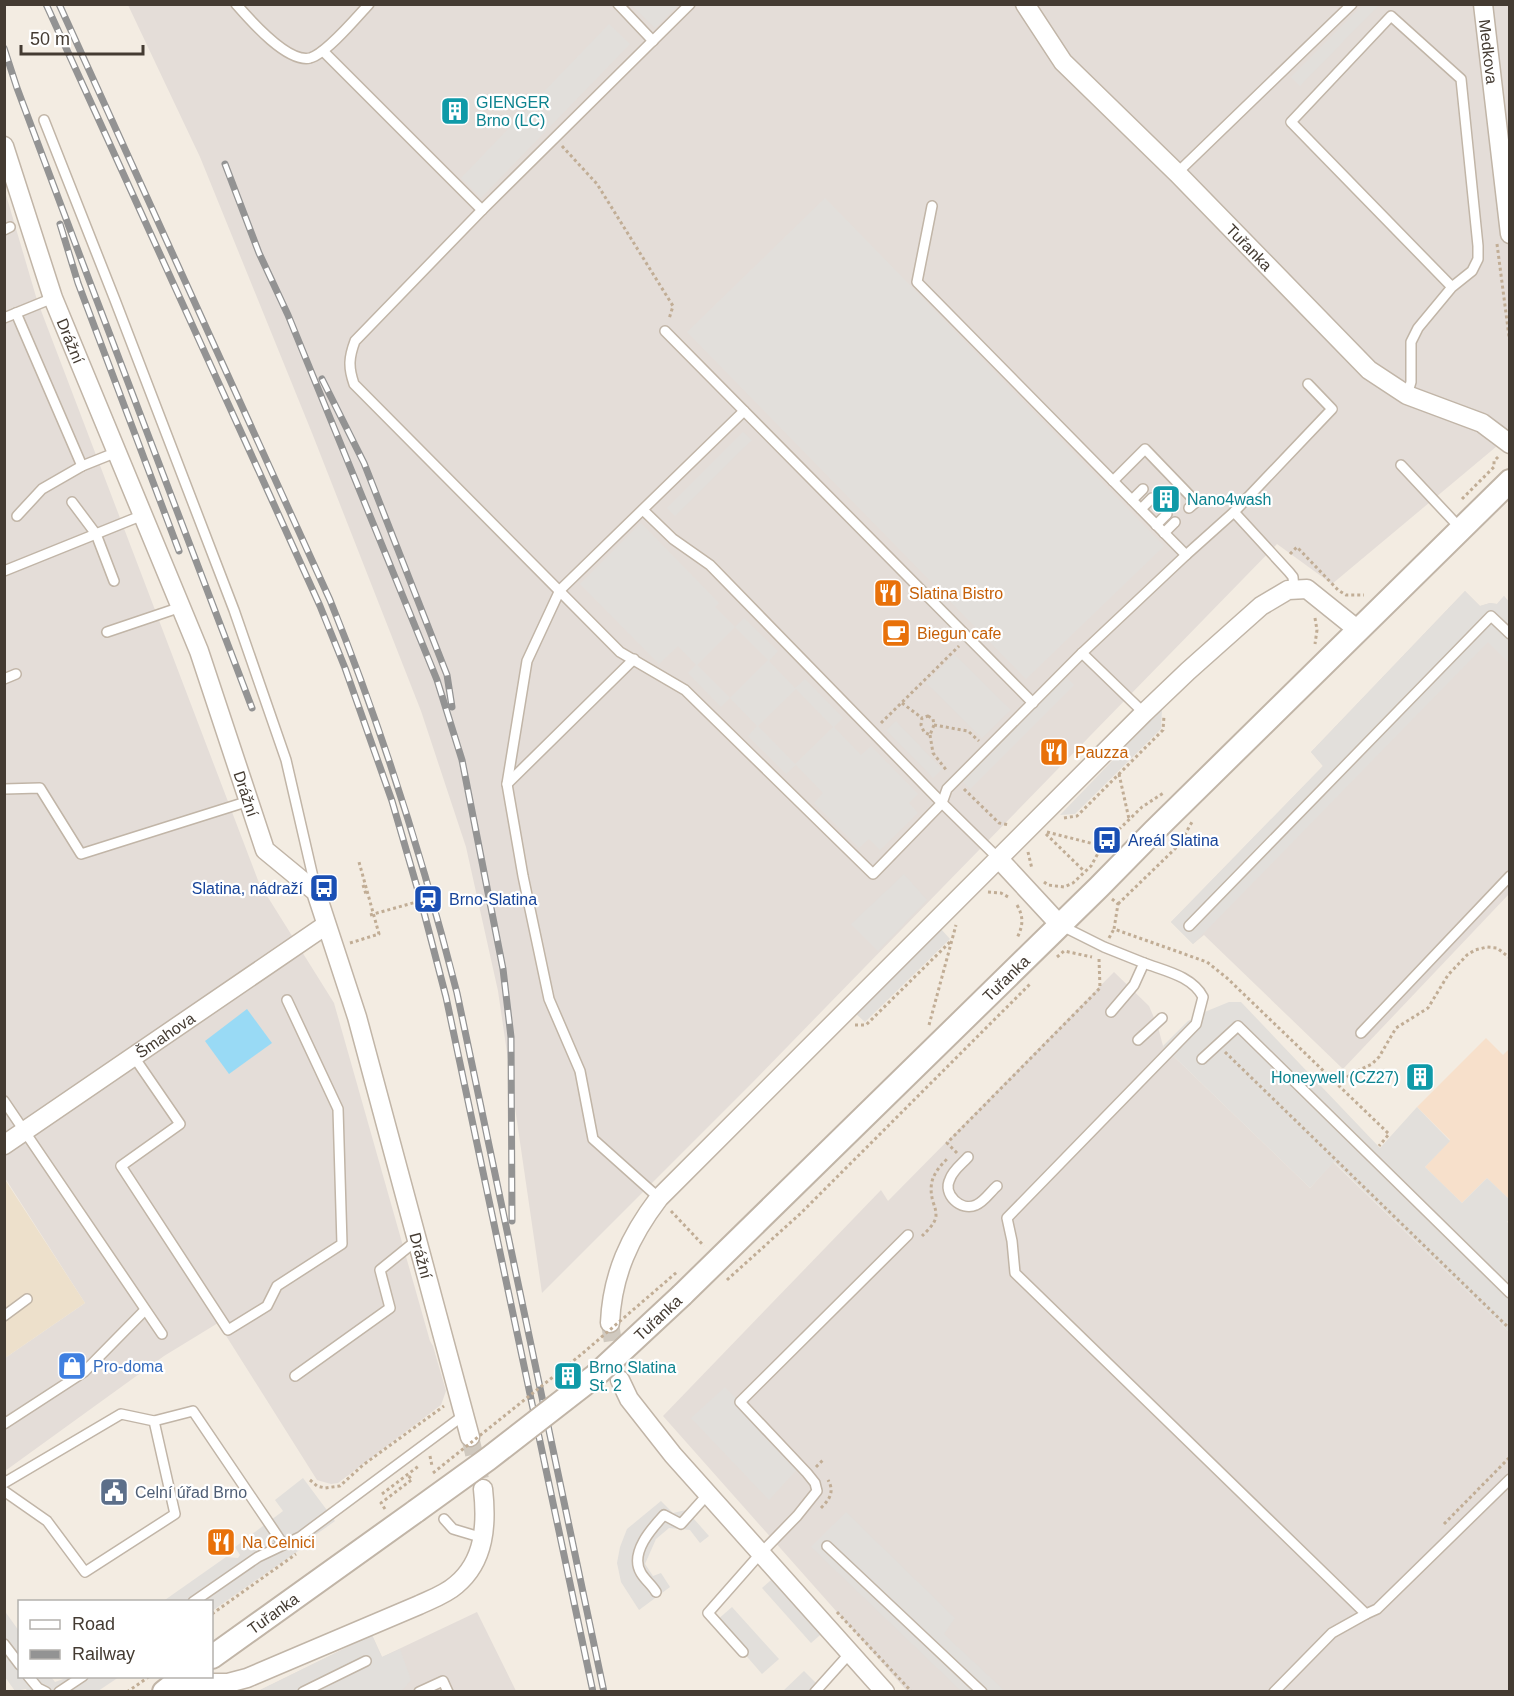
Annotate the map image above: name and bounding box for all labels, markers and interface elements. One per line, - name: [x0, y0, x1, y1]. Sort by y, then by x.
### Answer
- scale bar: [21, 18, 142, 56]
- street label: Medkova: [1476, 18, 1501, 85]
- text: 50 m: [30, 29, 70, 49]
- place label: GIENGER Brno (LC): [476, 94, 550, 129]
- building icon: GIENGER Brno (LC): [439, 95, 471, 127]
- street label: Tuřanka: [1223, 220, 1276, 274]
- street label: Drážní: [54, 316, 88, 366]
- building icon: Nano4wash: [1150, 483, 1182, 515]
- place label: Nano4wash: [1187, 491, 1272, 508]
- restaurant icon: Slatina Bistro: [872, 577, 904, 609]
- place label: Slatina Bistro: [909, 585, 1003, 602]
- cafe icon: Biegun cafe: [880, 617, 912, 649]
- place label: Biegun cafe: [917, 625, 1002, 642]
- restaurant icon: Pauzza: [1038, 736, 1070, 768]
- place label: Pauzza: [1075, 744, 1128, 761]
- street label: Drážní: [231, 769, 262, 819]
- bus stop icon: Areál Slatina: [1091, 824, 1123, 856]
- place label: Areál Slatina: [1128, 832, 1219, 849]
- bus stop icon: Slatina, nádraží: [308, 872, 340, 904]
- place label: Slatina, nádraží: [192, 880, 304, 897]
- station icon: Brno-Slatina: [412, 883, 444, 915]
- place label: Brno-Slatina: [449, 891, 537, 908]
- street label: Tuřanka: [979, 952, 1033, 1005]
- street label: Šmahova: [132, 1009, 198, 1061]
- building icon: Honeywell (CZ27): [1404, 1061, 1436, 1093]
- place label: Honeywell (CZ27): [1271, 1069, 1399, 1086]
- street label: Drážní: [407, 1231, 436, 1281]
- street label: Tuřanka: [631, 1291, 685, 1344]
- shop icon: Pro-doma: [56, 1350, 88, 1382]
- place label: Pro-doma: [93, 1358, 163, 1375]
- place label: Brno Slatina St. 2: [589, 1359, 676, 1394]
- building icon: Brno Slatina St. 2: [552, 1360, 584, 1392]
- public building icon: Celní úřad Brno: [98, 1476, 130, 1508]
- place label: Celní úřad Brno: [135, 1484, 247, 1501]
- restaurant icon: Na Celnici: [205, 1526, 237, 1558]
- place label: Na Celnici: [242, 1534, 315, 1551]
- street label: Tuřanka: [244, 1589, 302, 1637]
- legend: [18, 1600, 213, 1678]
- text: Road: [72, 1614, 115, 1634]
- text: Railway: [72, 1644, 135, 1664]

